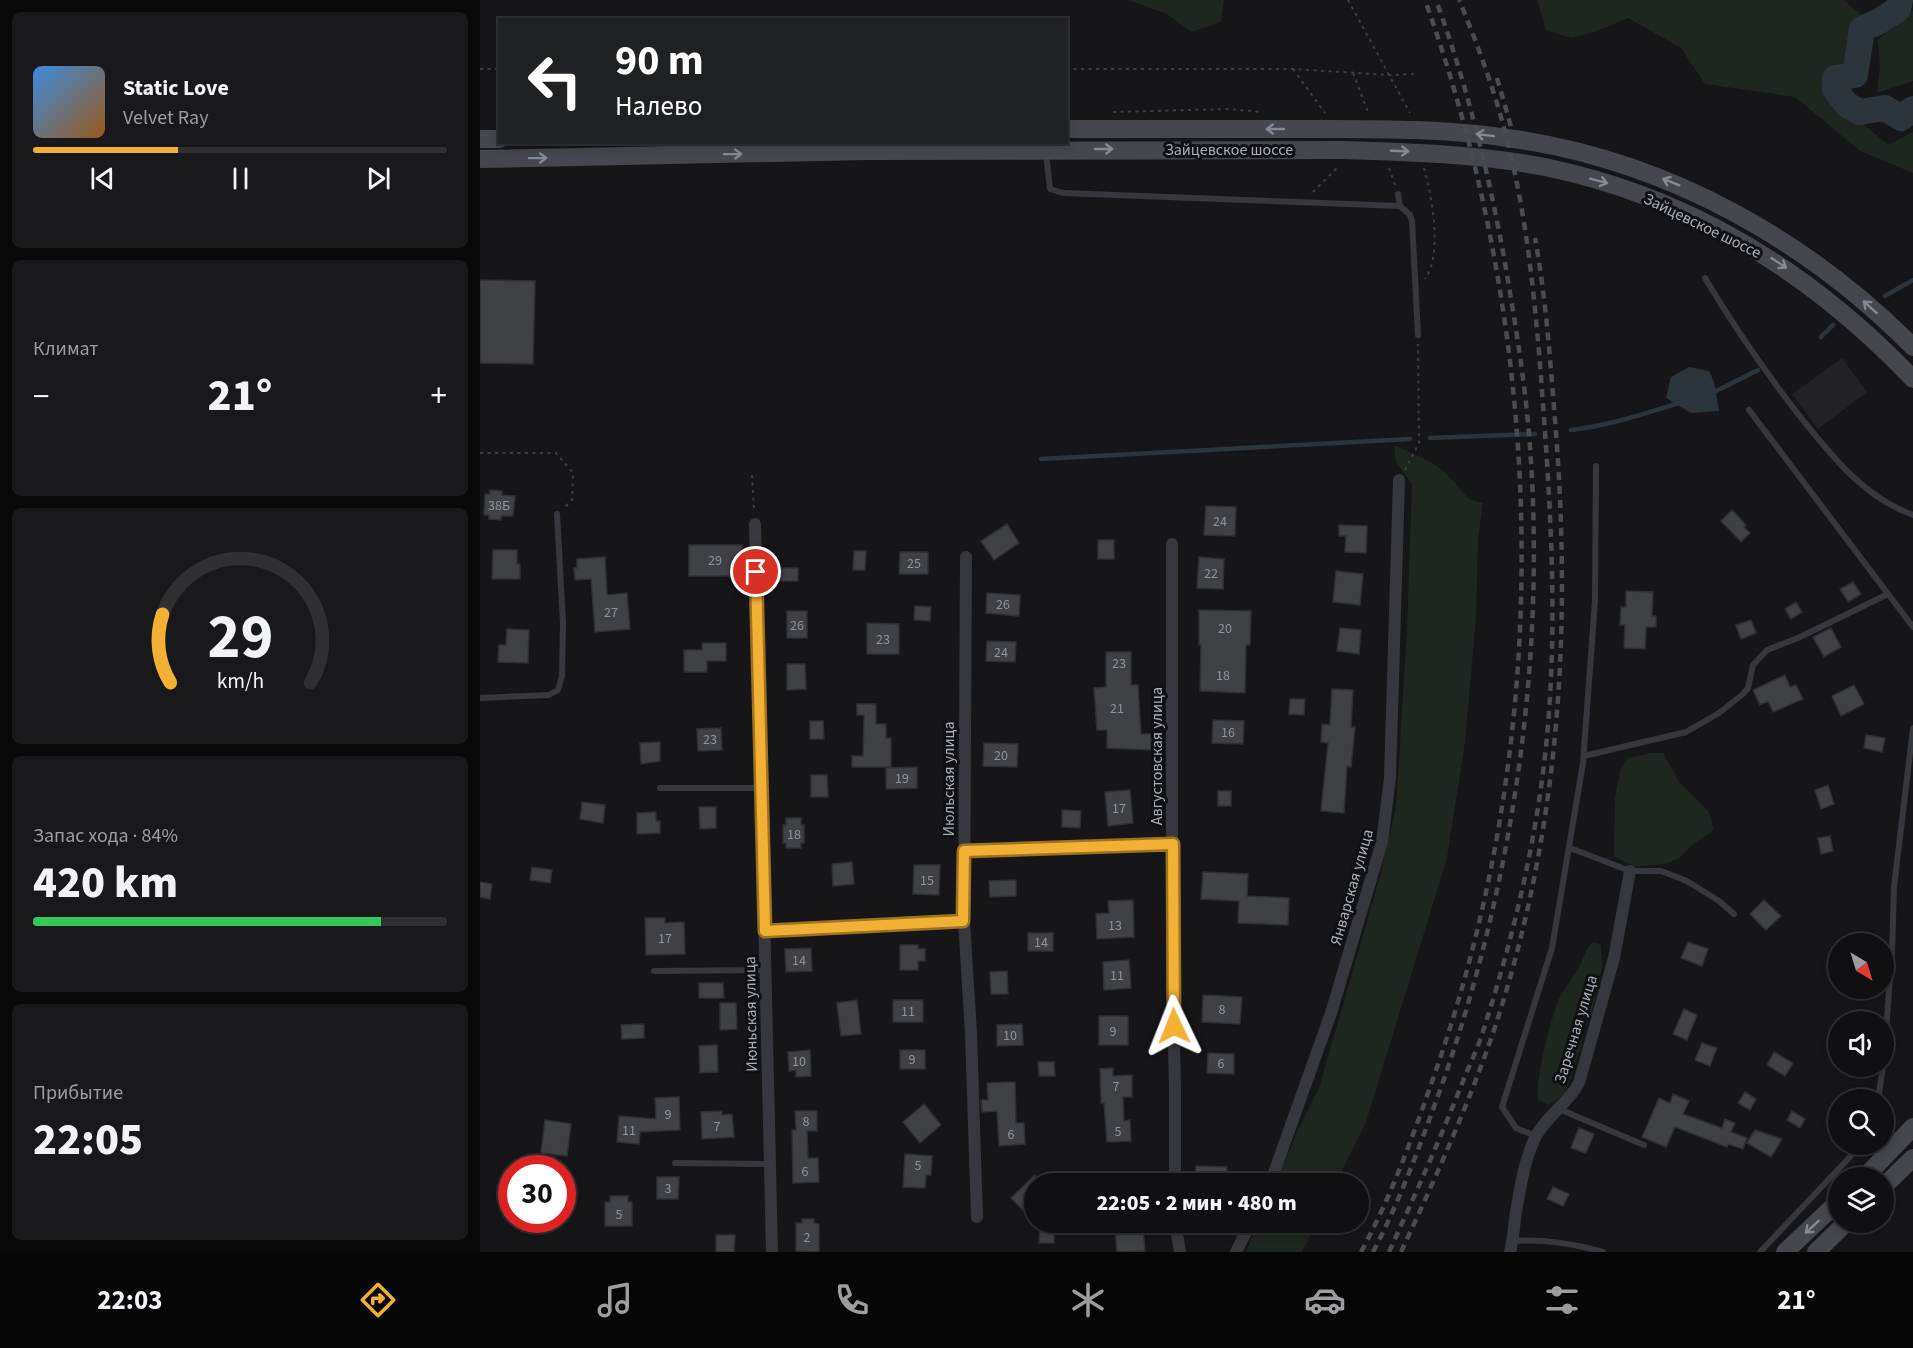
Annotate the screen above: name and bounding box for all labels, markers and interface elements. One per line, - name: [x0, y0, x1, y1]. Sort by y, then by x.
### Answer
- text: 90 m: [615, 31, 704, 91]
- icon: left: [516, 42, 594, 120]
- text: Static Love: [123, 72, 229, 104]
- text: Налево: [615, 87, 702, 126]
- text: Velvet Ray: [123, 104, 209, 132]
- one-way arrow: [1265, 123, 1285, 135]
- one-way arrow: [1476, 129, 1495, 140]
- street label: Зайцевское шоссе: [1165, 139, 1293, 161]
- one-way arrow: [1094, 143, 1114, 155]
- one-way arrow: [1389, 146, 1409, 157]
- one-way arrow: [723, 148, 743, 160]
- one-way arrow: [528, 152, 548, 164]
- icon: previous: [86, 162, 119, 195]
- icon: pause: [224, 162, 257, 195]
- icon: next: [362, 162, 395, 195]
- one-way arrow: [1589, 176, 1608, 187]
- one-way arrow: [1662, 176, 1681, 187]
- street label: Зайцевское шоссе: [1640, 188, 1765, 264]
- one-way arrow: [1770, 257, 1787, 269]
- one-way arrow: [1863, 300, 1878, 314]
- text: Климат: [33, 335, 99, 363]
- text: 21°: [208, 364, 272, 428]
- text: −: [33, 373, 49, 420]
- text: +: [431, 373, 447, 420]
- house number: 38Б: [488, 496, 510, 516]
- house number: 24: [1213, 512, 1227, 532]
- pin: [730, 546, 781, 597]
- house number: 29: [708, 551, 722, 571]
- house number: 25: [907, 554, 921, 574]
- icon: arrive: [739, 555, 772, 588]
- house number: 22: [1204, 564, 1218, 584]
- text: 29: [207, 593, 273, 682]
- house number: 26: [996, 595, 1010, 615]
- house number: 27: [604, 603, 618, 623]
- house number: 26: [790, 616, 804, 636]
- house number: 20: [1218, 619, 1232, 639]
- house number: 23: [876, 630, 890, 650]
- house number: 24: [994, 643, 1008, 663]
- house number: 23: [1112, 654, 1126, 674]
- text: km/h: [216, 666, 264, 697]
- house number: 18: [1216, 666, 1230, 686]
- street label: Августовская улица: [1146, 687, 1168, 825]
- house number: 21: [1110, 699, 1124, 719]
- street label: Июльская улица: [938, 721, 960, 837]
- house number: 16: [1221, 723, 1235, 743]
- house number: 23: [703, 730, 717, 750]
- house number: 20: [994, 746, 1008, 766]
- house number: 19: [895, 769, 909, 789]
- house number: 17: [1112, 799, 1126, 819]
- text: Запас хода · 84%: [33, 822, 178, 850]
- house number: 18: [787, 825, 801, 845]
- street label: Январская улица: [1325, 827, 1379, 948]
- text: 420 km: [33, 851, 178, 915]
- house number: 15: [920, 871, 934, 891]
- house number: 13: [1108, 916, 1122, 936]
- house number: 17: [658, 929, 672, 949]
- house number: 14: [1034, 933, 1048, 953]
- north arrow: [1828, 933, 1894, 999]
- map controls: [1828, 933, 1894, 1233]
- house number: 14: [792, 951, 806, 971]
- street label: Июньская улица: [739, 956, 763, 1072]
- house number: 11: [1110, 966, 1124, 986]
- street label: Заречная улица: [1549, 972, 1603, 1086]
- position arrow: [1142, 994, 1206, 1058]
- house number: 8: [1219, 1000, 1226, 1020]
- house number: 11: [901, 1002, 915, 1022]
- button: sound: [1828, 1011, 1894, 1077]
- house number: 9: [1110, 1022, 1117, 1042]
- house number: 10: [1003, 1026, 1017, 1046]
- house number: 9: [909, 1050, 916, 1070]
- house number: 10: [792, 1052, 806, 1072]
- house number: 6: [1218, 1054, 1225, 1074]
- house number: 7: [1113, 1077, 1120, 1097]
- text: Прибытие: [33, 1079, 123, 1107]
- button: search: [1828, 1089, 1894, 1155]
- house number: 9: [665, 1105, 672, 1125]
- text: 22:05: [33, 1108, 143, 1172]
- house number: 8: [803, 1112, 810, 1132]
- house number: 7: [714, 1117, 721, 1137]
- house number: 11: [622, 1121, 636, 1141]
- house number: 5: [1115, 1122, 1122, 1142]
- house number: 6: [1008, 1125, 1015, 1145]
- speed limit sign: 30: [498, 1155, 576, 1233]
- house number: 5: [915, 1156, 922, 1176]
- house number: 6: [802, 1162, 809, 1182]
- button: layers: [1828, 1167, 1894, 1233]
- house number: 3: [665, 1179, 672, 1199]
- text: 22:05 · 2 мин · 480 m: [1096, 1187, 1297, 1219]
- house number: 5: [616, 1205, 623, 1225]
- one-way arrow: [1805, 1219, 1820, 1233]
- house number: 2: [804, 1228, 811, 1248]
- icon: directions: [357, 1279, 399, 1321]
- icon: music: [594, 1279, 636, 1321]
- icon: phone: [831, 1279, 873, 1321]
- icon: climate: [1067, 1279, 1109, 1321]
- icon: car: [1304, 1279, 1346, 1321]
- icon: filters: [1541, 1279, 1583, 1321]
- text: 22:03: [97, 1281, 162, 1320]
- text: 21°: [1777, 1281, 1816, 1320]

